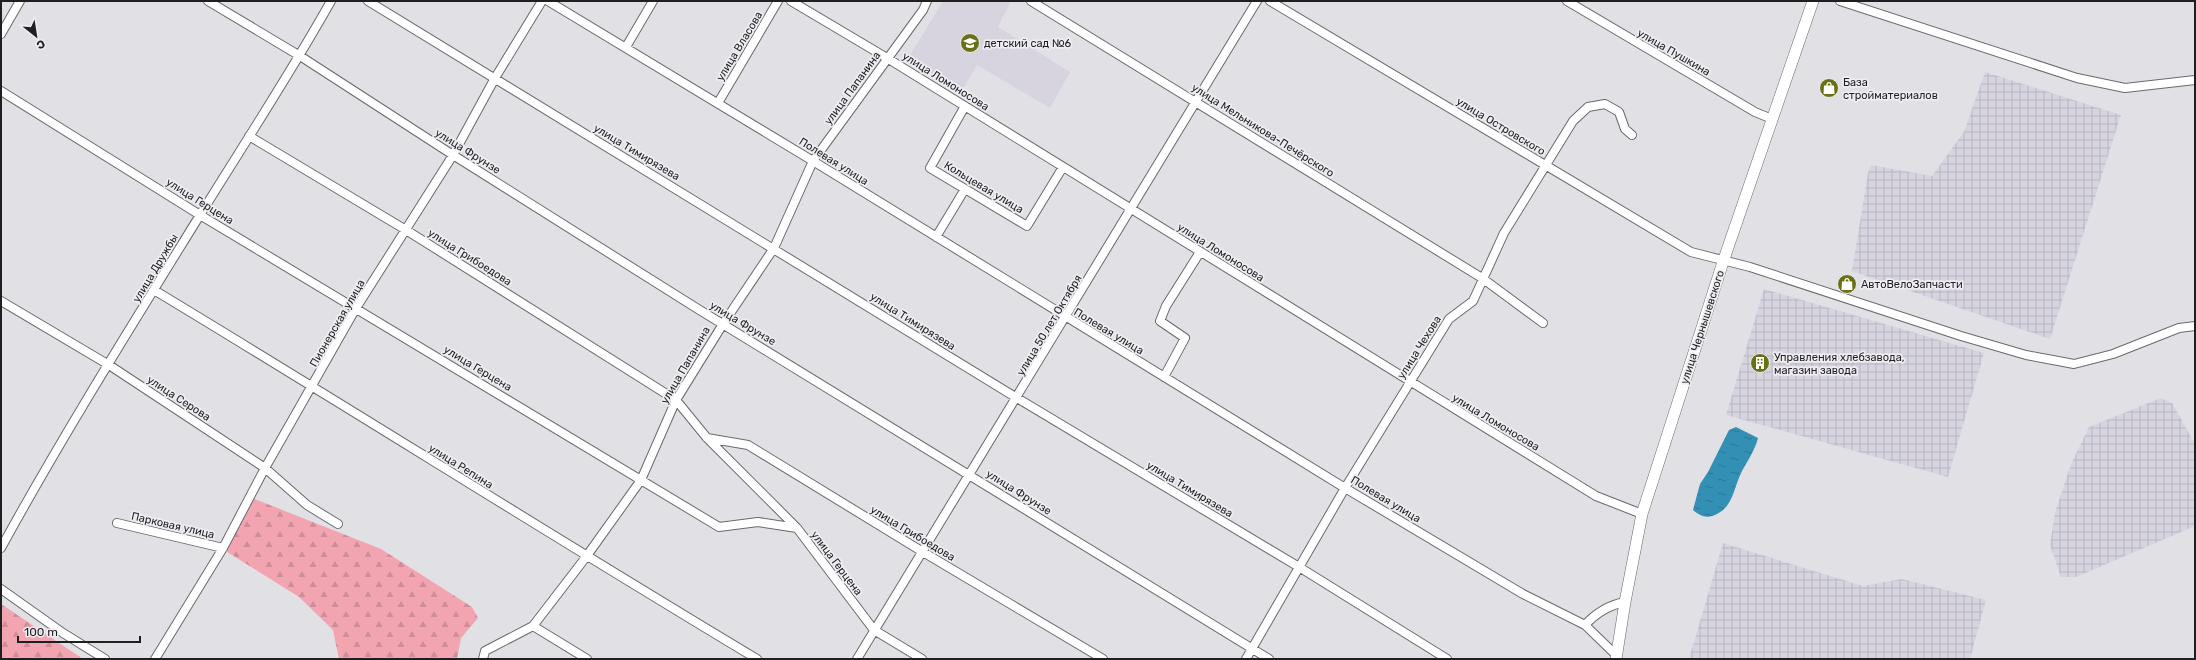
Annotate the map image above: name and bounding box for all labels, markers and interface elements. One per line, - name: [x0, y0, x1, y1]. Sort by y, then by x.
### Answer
- street label: улица Власова: [714, 9, 765, 83]
- north arrow: [16, 16, 56, 56]
- street label: улица Пушкина: [1635, 26, 1713, 79]
- school or university icon: детский сад №6: [959, 32, 981, 54]
- text: С: [34, 37, 47, 52]
- place label: детский сад №6: [984, 37, 1072, 50]
- street label: улица Папанина: [822, 49, 883, 127]
- street label: улица Ломоносова: [900, 49, 992, 113]
- place label: База стройматериалов: [1843, 76, 1938, 102]
- shop icon: База стройматериалов: [1818, 77, 1840, 99]
- street label: улица Мельникова-Печёрского: [1189, 81, 1336, 180]
- street label: улица Островского: [1454, 95, 1548, 158]
- street label: улица Тимирязева: [591, 122, 682, 183]
- street label: улица Фрунзе: [433, 126, 503, 177]
- street label: Полевая улица: [797, 135, 871, 188]
- street label: Кольцевая улица: [942, 159, 1026, 216]
- street label: улица Герцена: [164, 175, 236, 227]
- street label: улица Ломоносова: [1175, 220, 1267, 284]
- street label: улица Грибоедова: [425, 226, 514, 288]
- street label: улица Дружбы: [130, 232, 181, 305]
- street label: улица Чернышевского: [1678, 269, 1727, 386]
- street label: улица 50 лет Октября: [1014, 272, 1085, 378]
- shop icon: АвтоВелоЗапчасти: [1836, 273, 1858, 295]
- street label: Пионерская улица: [307, 277, 368, 369]
- place label: АвтоВелоЗапчасти: [1861, 278, 1963, 291]
- street label: улица Тимирязева: [868, 290, 958, 353]
- street label: улица Фрунзе: [707, 299, 778, 348]
- street label: Полевая улица: [1071, 305, 1146, 357]
- street label: улица Чехова: [1395, 313, 1444, 381]
- street label: улица Папанина: [658, 324, 713, 406]
- street label: улица Герцена: [441, 343, 514, 394]
- place label: Управления хлебзавода, магазин завода: [1774, 351, 1905, 377]
- building icon: Управления хлебзавода, магазин завода: [1749, 352, 1771, 374]
- street label: улица Серова: [145, 373, 213, 424]
- street label: улица Ломоносова: [1450, 391, 1542, 454]
- street label: улица Репина: [426, 441, 495, 491]
- street label: улица Тимирязева: [1144, 459, 1235, 520]
- street label: улица Фрунзе: [984, 467, 1054, 518]
- street label: Полевая улица: [1348, 473, 1423, 525]
- street label: улица Грибоедова: [868, 503, 957, 564]
- street label: Парковая улица: [130, 510, 216, 541]
- street label: улица Герцена: [808, 529, 865, 598]
- scale bar: [18, 618, 140, 644]
- text: 100 m: [24, 625, 58, 639]

